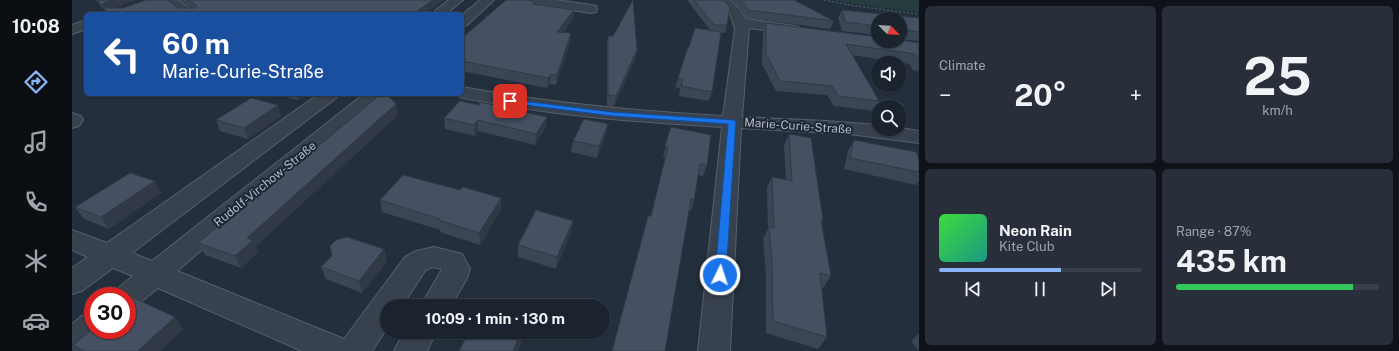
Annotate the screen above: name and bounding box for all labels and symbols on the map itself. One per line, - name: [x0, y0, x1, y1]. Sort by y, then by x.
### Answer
- north arrow: [871, 12, 907, 48]
- pin: [493, 84, 527, 118]
- street label: Marie-Curie-Straße: [744, 115, 853, 137]
- street label: Rudolf-Virchow-Straße: [211, 138, 319, 230]
- position arrow: [699, 254, 741, 296]
- speed limit sign: 30: [84, 287, 136, 339]

